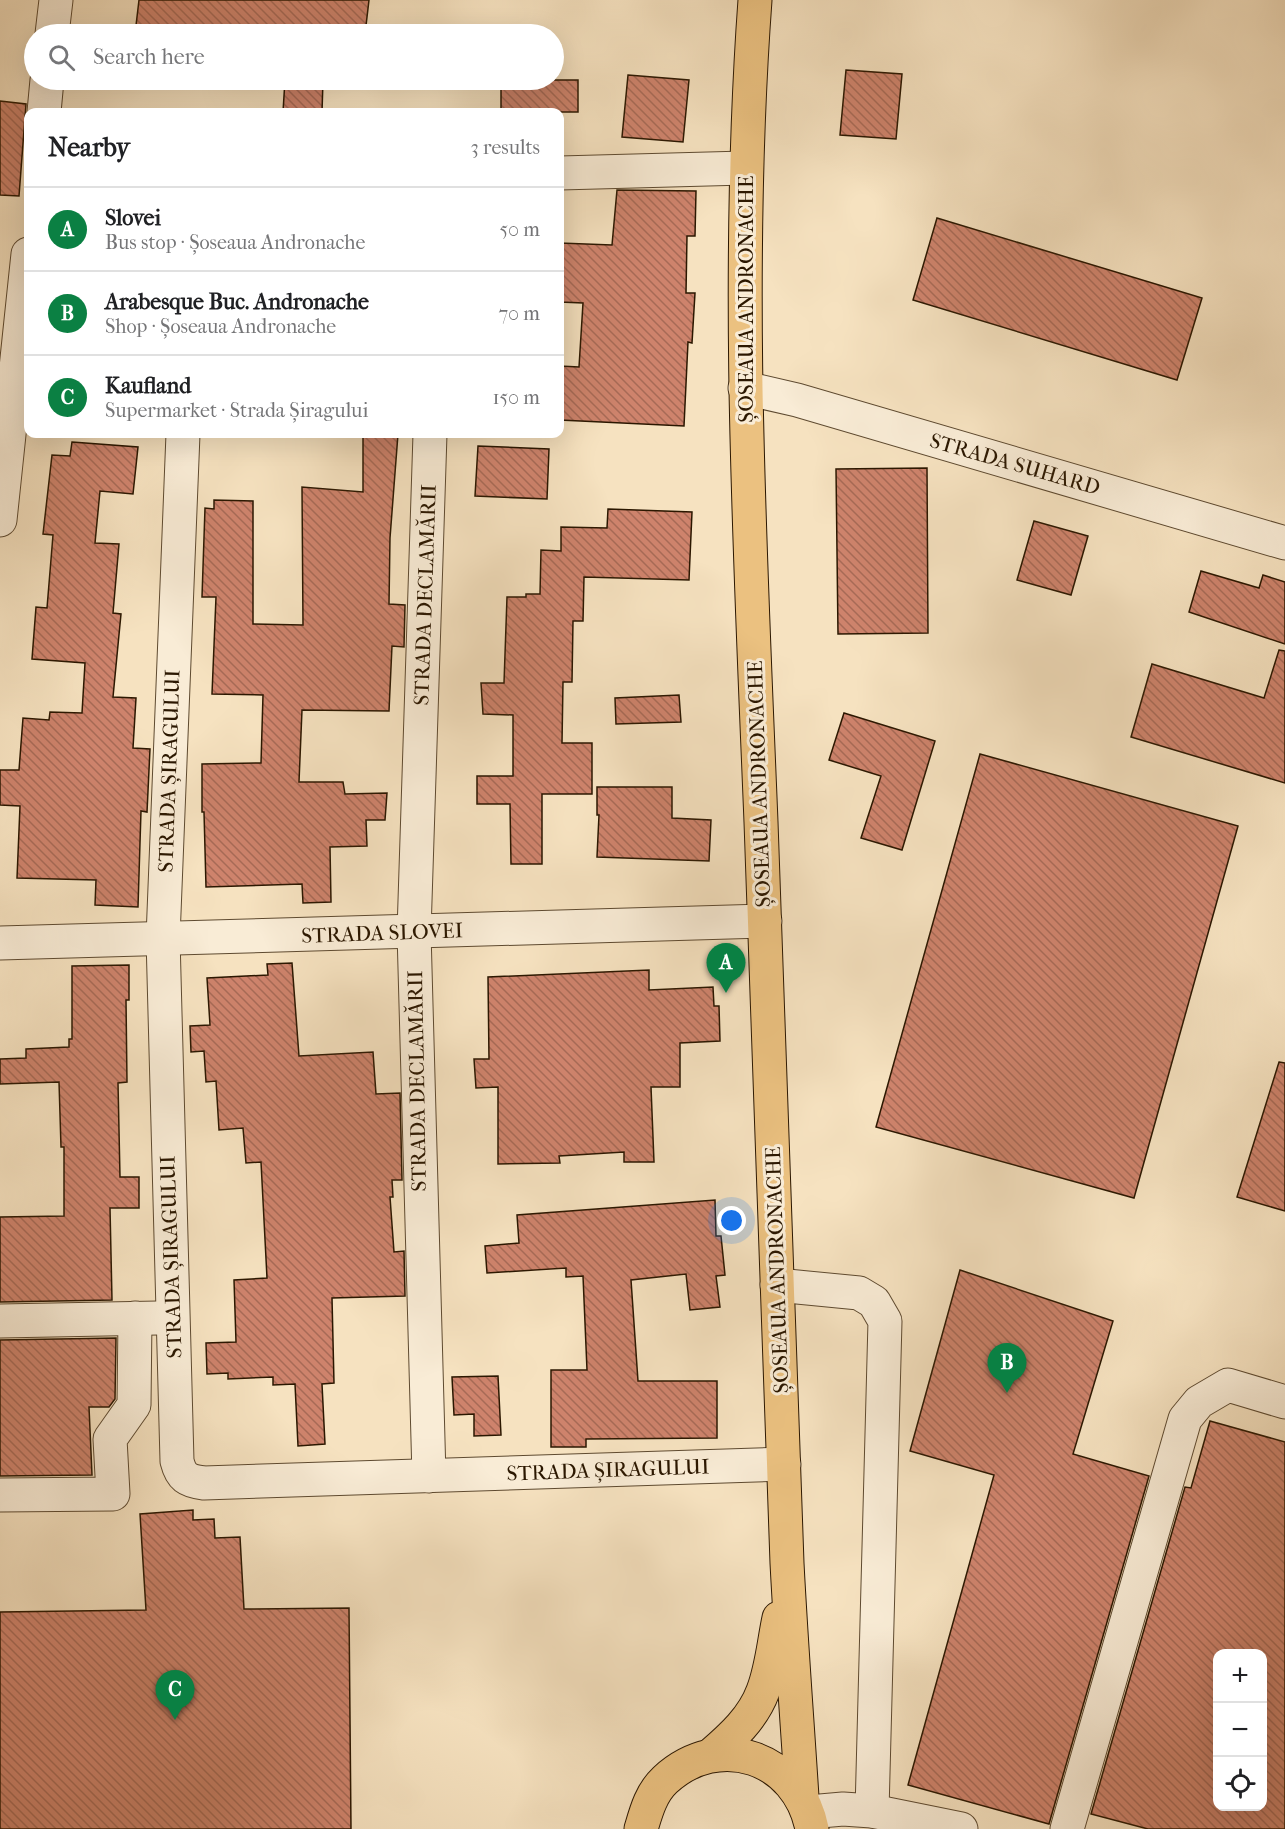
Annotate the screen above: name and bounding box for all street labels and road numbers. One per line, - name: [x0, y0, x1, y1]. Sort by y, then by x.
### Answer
- street label: ȘOSEAUA ANDRONACHE: [734, 175, 759, 423]
- street label: STRADA SUHARD: [927, 428, 1103, 500]
- street label: STRADA DECLAMĂRII: [409, 484, 441, 706]
- street label: ȘOSEAUA ANDRONACHE: [743, 660, 776, 908]
- street label: STRADA ȘIRAGULUI: [153, 669, 186, 873]
- street label: STRADA SLOVEI: [301, 918, 463, 948]
- street label: STRADA DECLAMĂRII: [403, 970, 431, 1192]
- street label: ȘOSEAUA ANDRONACHE: [761, 1146, 794, 1394]
- street label: STRADA ȘIRAGULUI: [155, 1155, 188, 1359]
- street label: STRADA ȘIRAGULUI: [506, 1454, 710, 1487]

